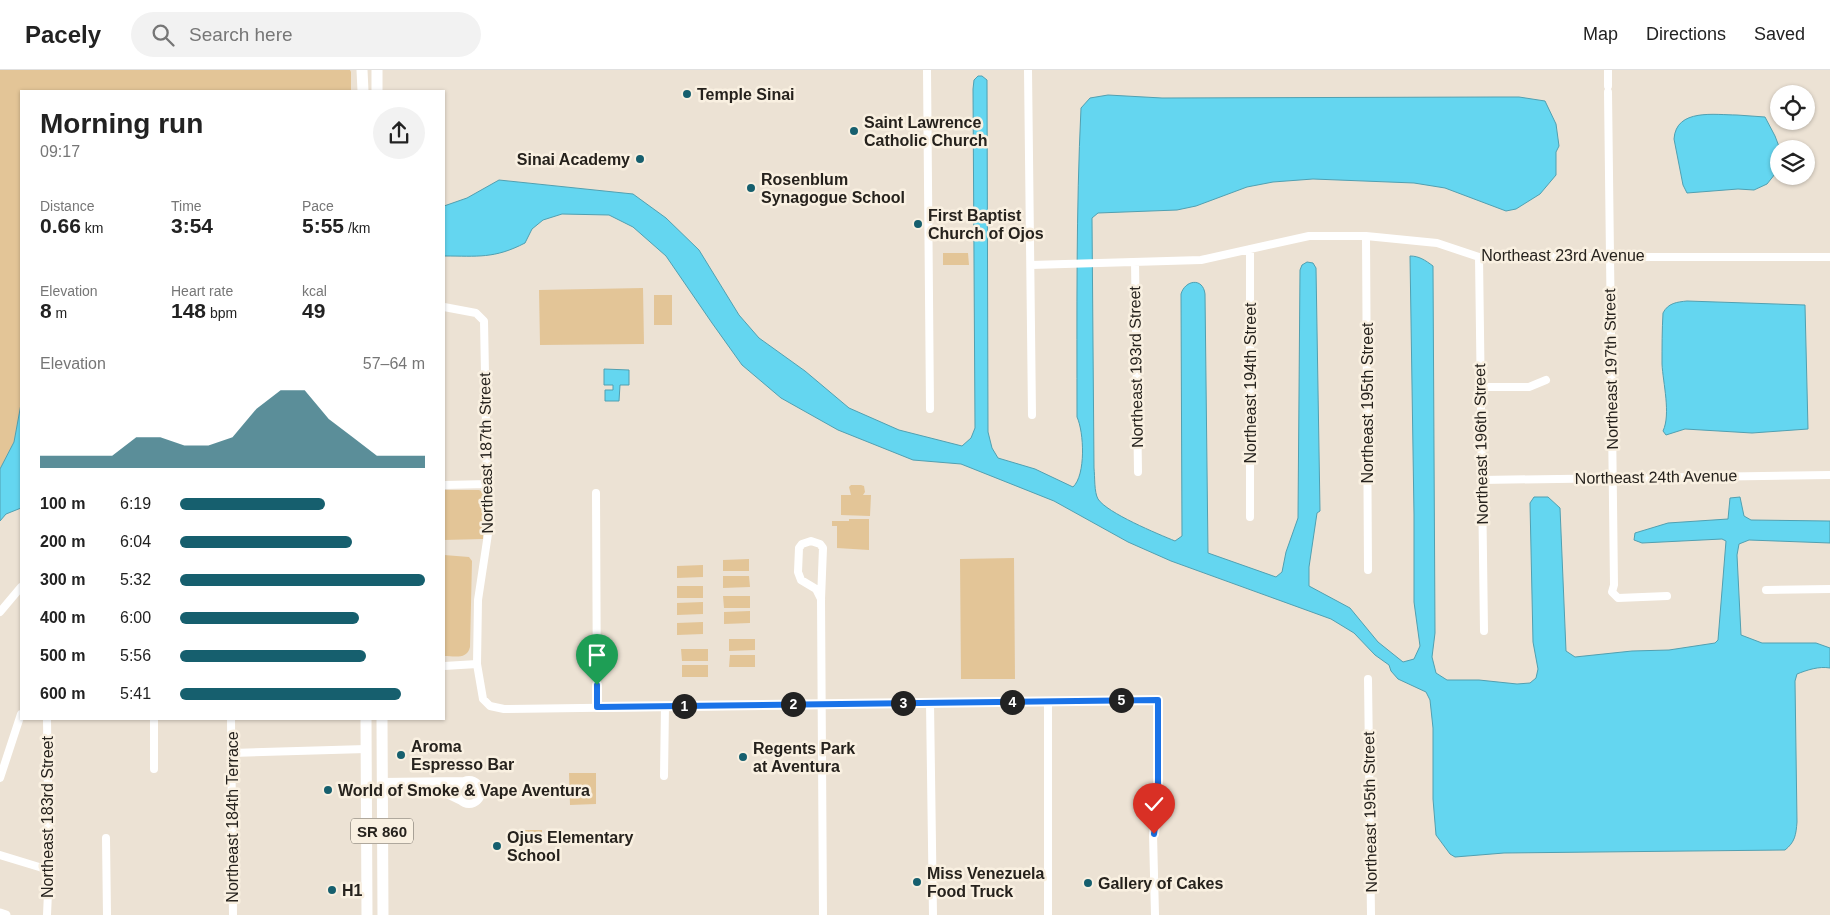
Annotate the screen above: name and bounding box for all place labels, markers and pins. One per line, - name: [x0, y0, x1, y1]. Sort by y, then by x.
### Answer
- place label: Temple Sinai: [697, 86, 795, 103]
- marker: Temple Sinai: [681, 88, 693, 100]
- place label: Saint Lawrence Catholic Church: [864, 114, 988, 149]
- marker: Saint Lawrence Catholic Church: [848, 125, 860, 137]
- place label: Sinai Academy: [517, 151, 630, 168]
- marker: Sinai Academy: [634, 153, 646, 165]
- place label: Rosenblum Synagogue School: [761, 171, 905, 206]
- marker: Rosenblum Synagogue School: [745, 182, 757, 194]
- place label: First Baptist Church of Ojos: [928, 207, 1044, 242]
- marker: First Baptist Church of Ojos: [912, 218, 924, 230]
- pin: [576, 634, 618, 685]
- pin: 5: [1108, 688, 1134, 712]
- pin: 3: [890, 690, 916, 716]
- pin: 4: [1000, 690, 1024, 714]
- pin: 2: [780, 692, 806, 716]
- pin: 1: [672, 694, 696, 718]
- place label: Aroma Espresso Bar: [411, 738, 514, 773]
- place label: Regents Park at Aventura: [753, 740, 855, 775]
- marker: Aroma Espresso Bar: [395, 749, 407, 761]
- marker: Regents Park at Aventura: [737, 751, 749, 763]
- place label: World of Smoke & Vape Aventura: [338, 782, 590, 799]
- pin: [1133, 783, 1175, 834]
- marker: World of Smoke & Vape Aventura: [322, 784, 334, 796]
- place label: Ojus Elementary School: [507, 829, 633, 864]
- marker: Ojus Elementary School: [491, 840, 503, 852]
- place label: Miss Venezuela Food Truck: [927, 865, 1044, 900]
- place label: Gallery of Cakes: [1098, 875, 1224, 892]
- marker: Miss Venezuela Food Truck: [911, 876, 923, 888]
- marker: Gallery of Cakes: [1082, 877, 1094, 889]
- place label: H1: [342, 882, 363, 899]
- marker: H1: [326, 884, 338, 896]

